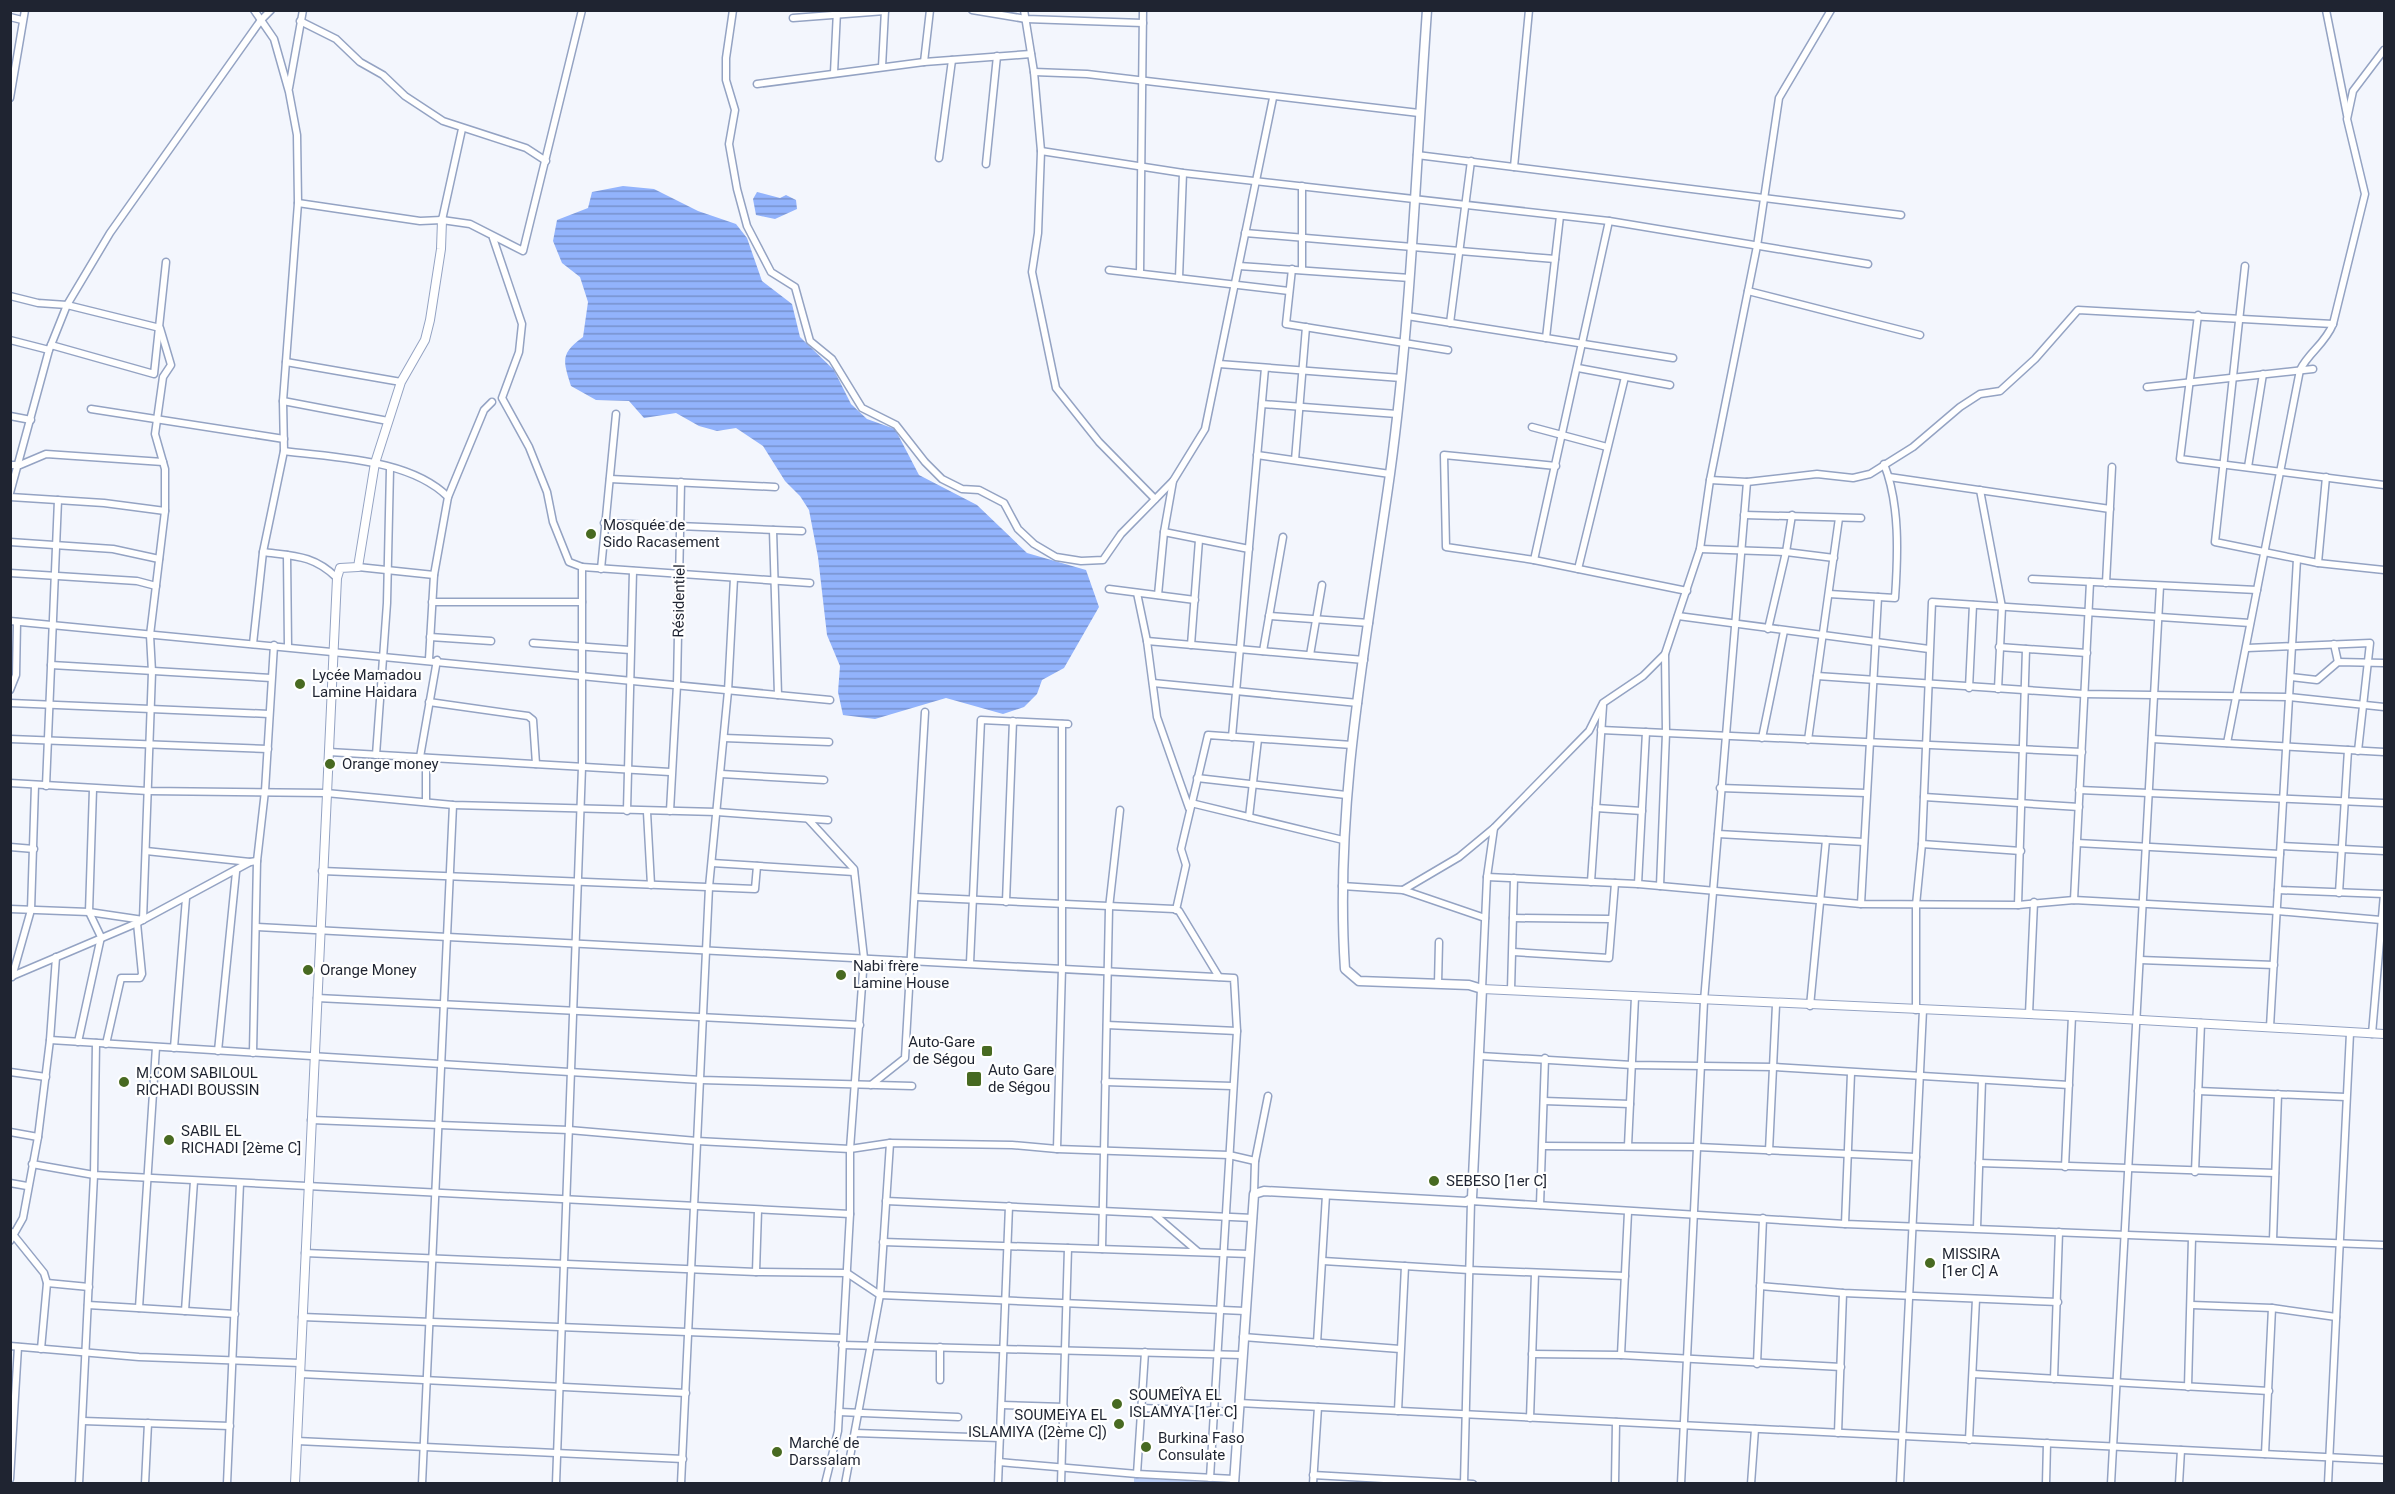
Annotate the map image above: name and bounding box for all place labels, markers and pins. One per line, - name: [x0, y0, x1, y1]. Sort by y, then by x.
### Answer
- place label: Mosquée de Sido Racasement: [603, 516, 720, 551]
- marker: Mosquée de Sido Racasement: [584, 527, 598, 541]
- place label: Lycée Mamadou Lamine Haidara: [312, 666, 421, 701]
- marker: Lycée Mamadou Lamine Haidara: [293, 677, 307, 691]
- place label: Orange money: [342, 755, 439, 773]
- marker: Orange money: [323, 757, 337, 771]
- place label: Nabi frère Lamine House: [853, 957, 949, 992]
- place label: Orange Money: [320, 961, 417, 979]
- marker: Orange Money: [301, 963, 315, 977]
- marker: Nabi frère Lamine House: [834, 968, 848, 982]
- place label: Auto-Gare de Ségou: [908, 1033, 975, 1068]
- marker: Auto-Gare de Ségou: [980, 1044, 994, 1058]
- place label: Auto Gare de Ségou: [988, 1061, 1054, 1096]
- place label: M.COM SABILOUL RICHADI BOUSSIN: [136, 1064, 259, 1099]
- marker: Auto Gare de Ségou: [965, 1070, 983, 1088]
- marker: M.COM SABILOUL RICHADI BOUSSIN: [117, 1075, 131, 1089]
- place label: SABIL EL RICHADI [2ème C]: [181, 1122, 301, 1157]
- marker: SABIL EL RICHADI [2ème C]: [162, 1133, 176, 1147]
- place label: SEBESO [1er C]: [1446, 1172, 1547, 1190]
- marker: SEBESO [1er C]: [1427, 1174, 1441, 1188]
- place label: MISSIRA [1er C] A: [1942, 1245, 2000, 1280]
- marker: MISSIRA [1er C] A: [1923, 1256, 1937, 1270]
- place label: SOUMEÎYA EL ISLAMYA [1er C]: [1129, 1386, 1238, 1421]
- marker: SOUMEÎYA EL ISLAMYA [1er C]: [1110, 1397, 1124, 1411]
- place label: SOUMEiYA EL ISLAMIYA ([2ème C]): [968, 1406, 1107, 1441]
- marker: SOUMEiYA EL ISLAMIYA ([2ème C]): [1112, 1417, 1126, 1431]
- place label: Burkina Faso Consulate: [1158, 1429, 1245, 1464]
- place label: Marché de Darssalam: [789, 1434, 861, 1469]
- marker: Burkina Faso Consulate: [1139, 1440, 1153, 1454]
- marker: Marché de Darssalam: [770, 1445, 784, 1459]

